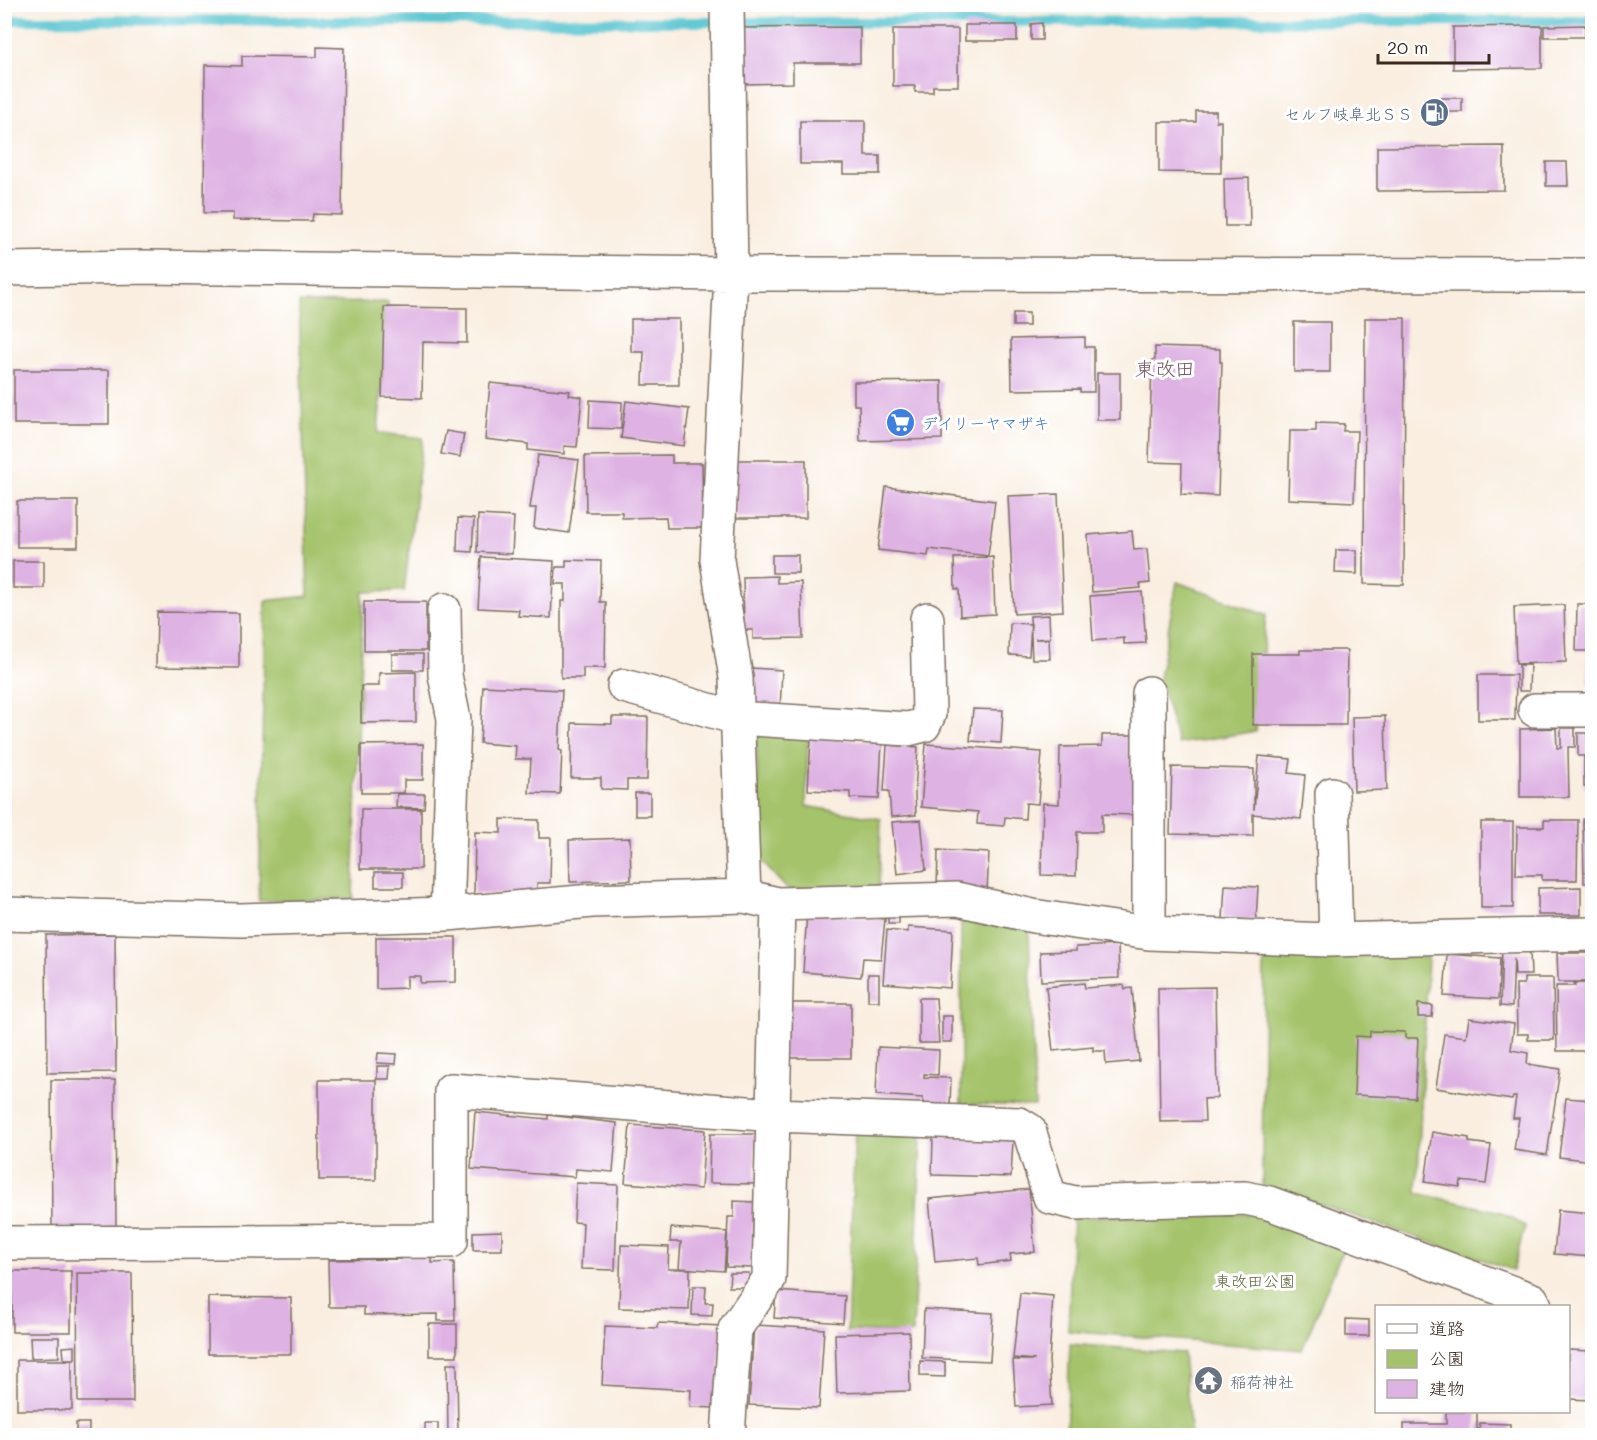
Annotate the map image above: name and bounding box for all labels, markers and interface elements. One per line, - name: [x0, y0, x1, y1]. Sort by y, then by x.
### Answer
- scale bar: [1378, 27, 1489, 65]
- text: 20 m: [1387, 35, 1428, 59]
- fuel station icon: セルフ岐阜北ＳＳ: [1418, 97, 1450, 129]
- place label: セルフ岐阜北ＳＳ: [1284, 103, 1413, 124]
- district label: 東改田: [1135, 355, 1195, 381]
- supermarket icon: デイリーヤマザキ: [885, 406, 917, 438]
- place label: デイリーヤマザキ: [922, 412, 1049, 433]
- park label: 東改田公園: [1215, 1270, 1295, 1291]
- legend: [1375, 1305, 1570, 1413]
- text: 道路: [1429, 1316, 1465, 1340]
- text: 公園: [1429, 1346, 1465, 1370]
- temple icon: 稲荷神社: [1193, 1365, 1225, 1397]
- place label: 稲荷神社: [1230, 1371, 1294, 1392]
- text: 建物: [1429, 1376, 1465, 1400]

